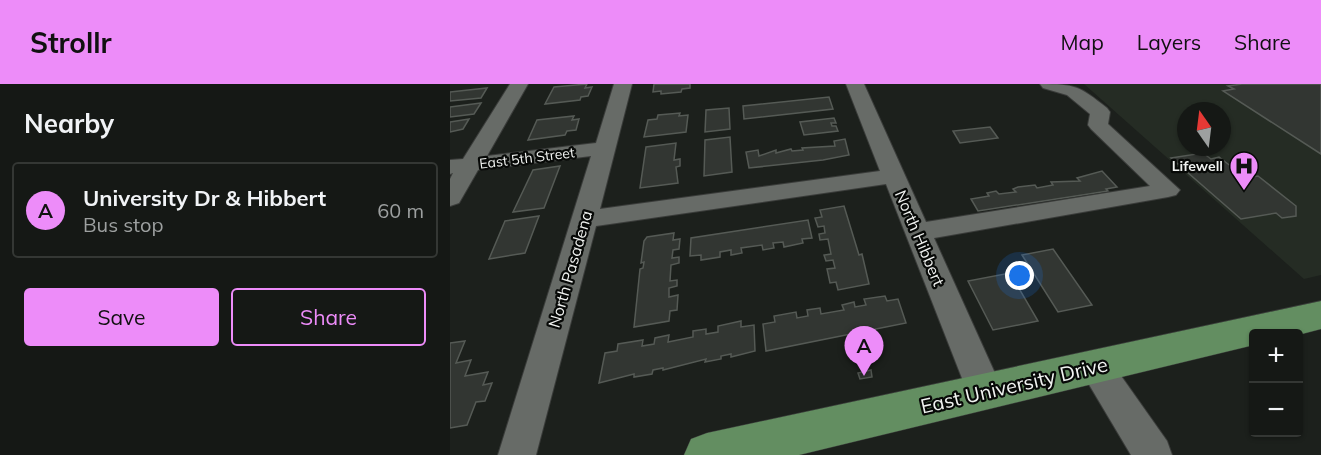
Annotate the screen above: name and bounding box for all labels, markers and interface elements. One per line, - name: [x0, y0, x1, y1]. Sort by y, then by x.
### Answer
- text: Strollr: [30, 25, 112, 60]
- text: Map: [1061, 29, 1104, 55]
- text: Layers: [1137, 29, 1201, 55]
- text: Share: [1234, 29, 1291, 55]
- north arrow: [1177, 102, 1231, 156]
- text: Nearby: [24, 107, 114, 140]
- street label: East 5th Street: [478, 143, 576, 173]
- hospital icon: Lifewell: [1228, 150, 1260, 192]
- place label: Lifewell: [1172, 157, 1223, 175]
- text: University Dr & Hibbert: [83, 184, 326, 212]
- street label: North Hibbert: [891, 187, 949, 289]
- text: A: [38, 198, 53, 223]
- text: 60 m: [377, 198, 424, 223]
- street label: North Pasadena: [544, 208, 596, 330]
- text: Bus stop: [83, 212, 163, 237]
- your location: [1005, 261, 1034, 290]
- button: Save: [24, 288, 219, 346]
- button: Share: [231, 288, 426, 346]
- pin: A: [844, 326, 884, 376]
- map controls: [1249, 329, 1303, 437]
- button: +: [1249, 329, 1303, 383]
- street label: East University Drive: [918, 351, 1110, 419]
- button: −: [1249, 383, 1303, 437]

